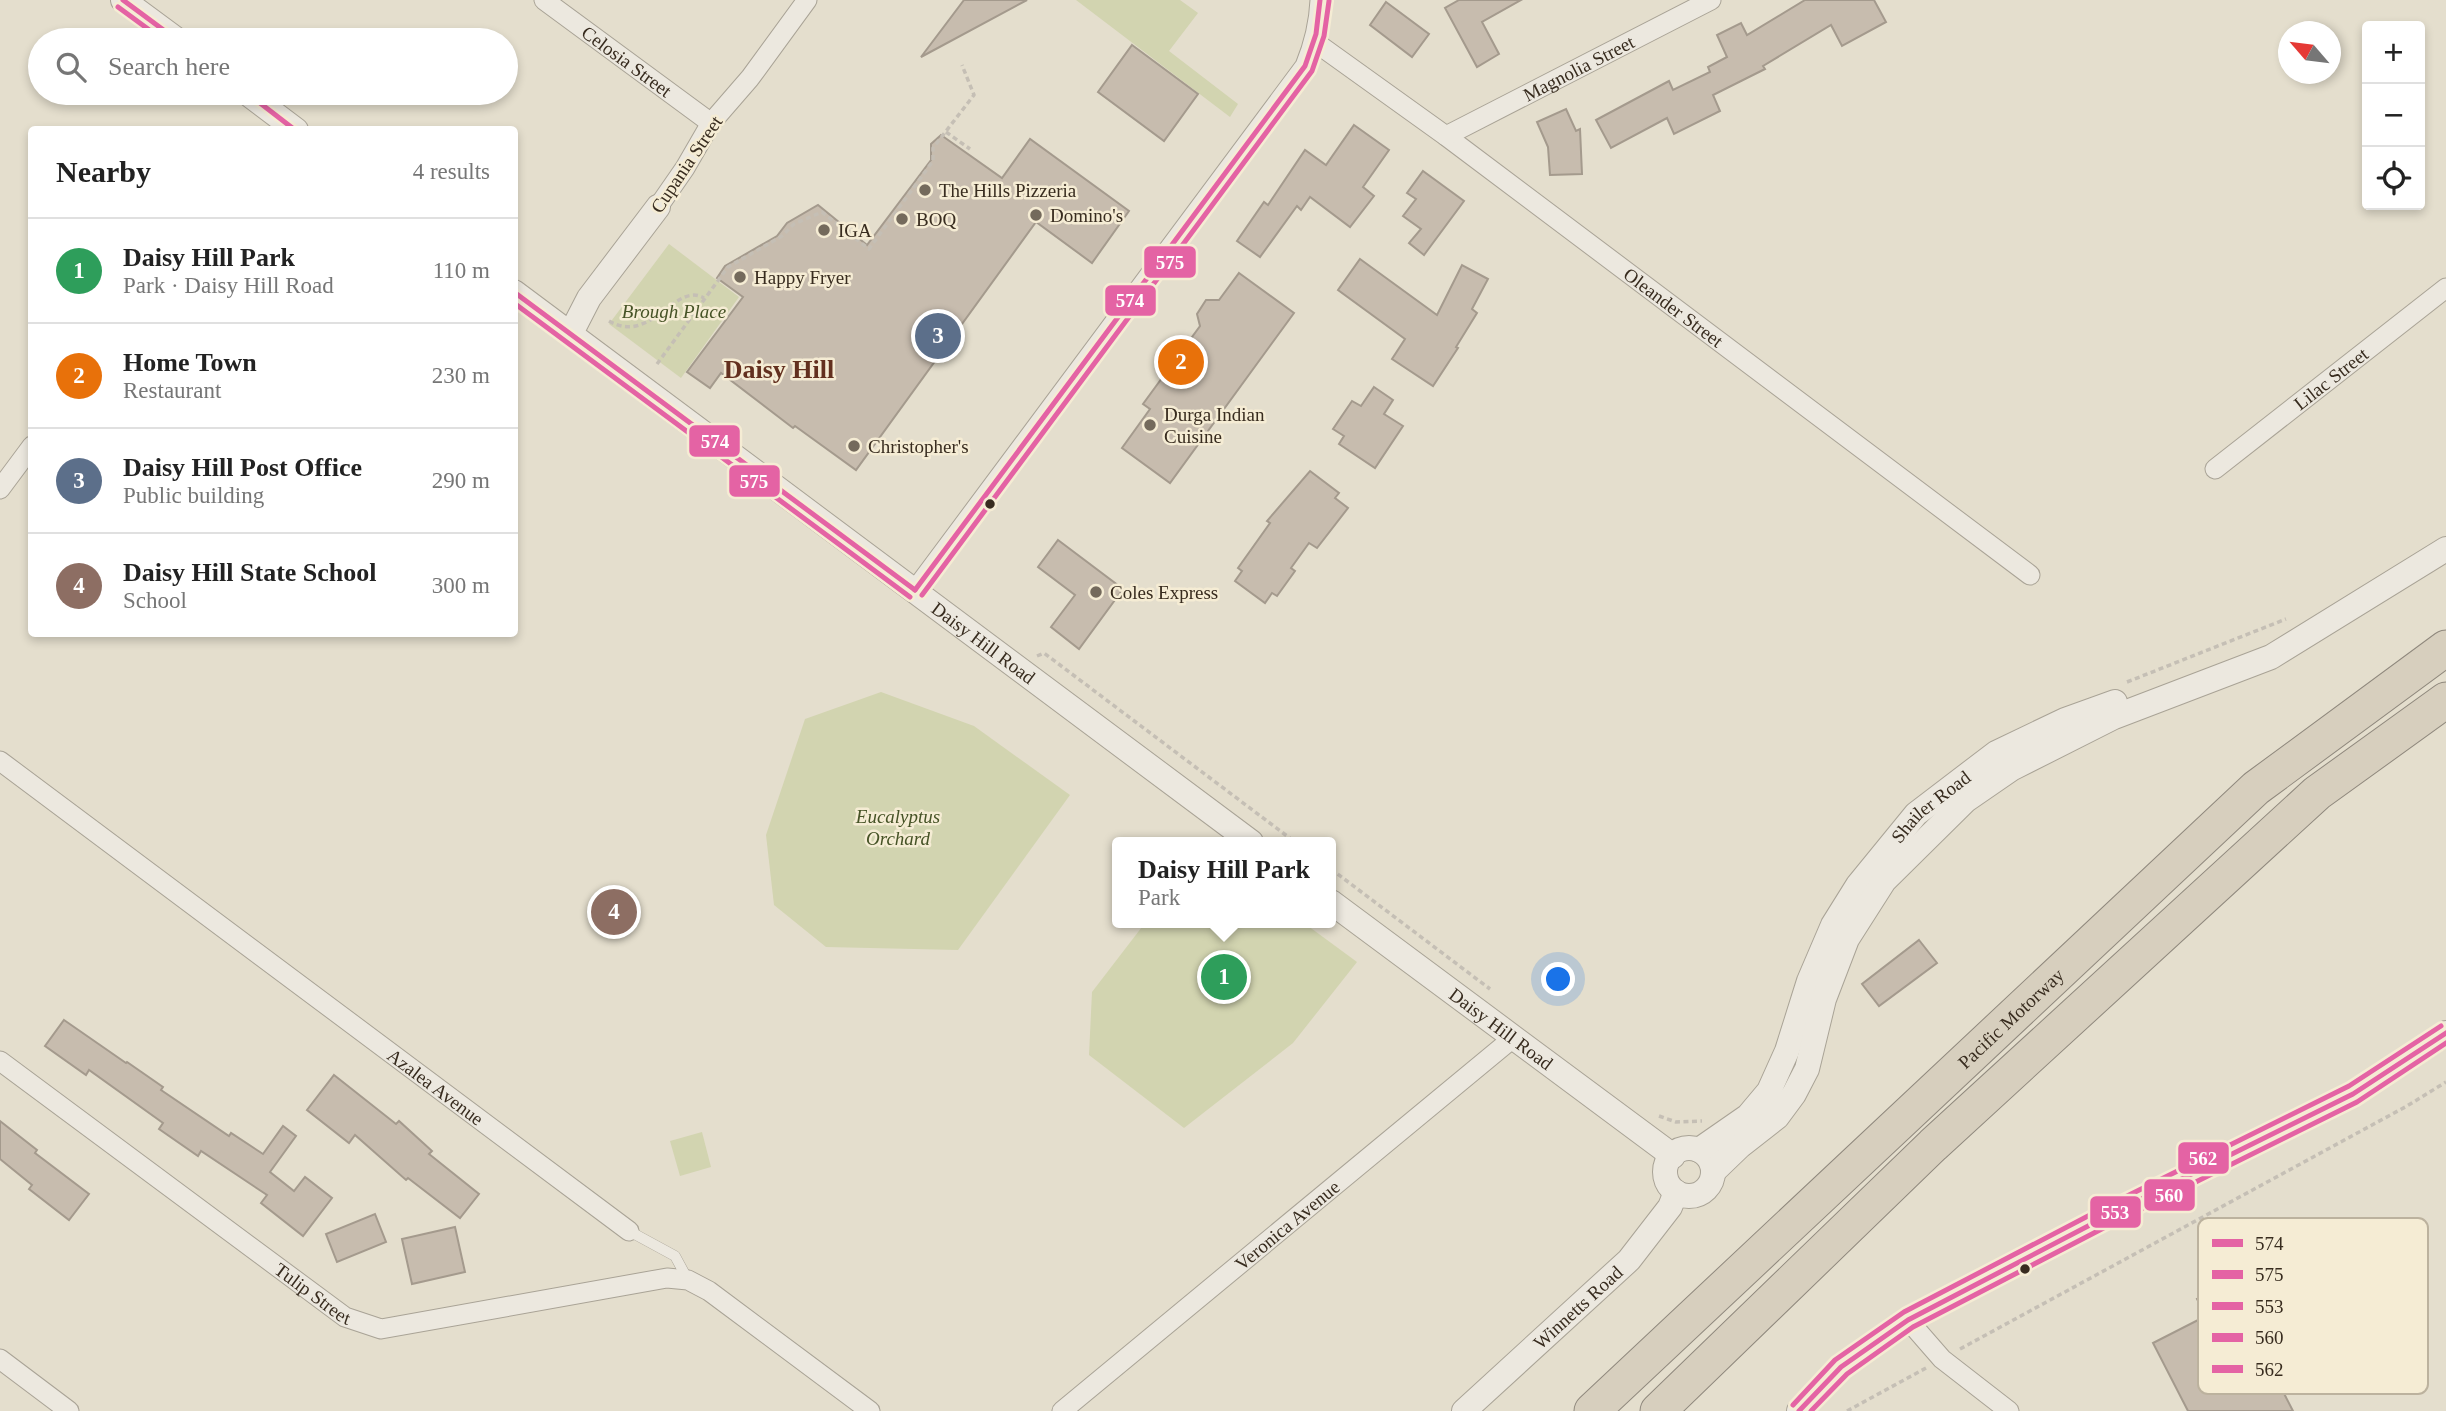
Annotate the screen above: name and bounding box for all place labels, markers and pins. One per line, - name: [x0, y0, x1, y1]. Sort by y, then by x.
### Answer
- place label: The Hills Pizzeria: [939, 180, 1077, 201]
- marker: The Hills Pizzeria: [917, 182, 933, 198]
- place label: Domino's: [1050, 205, 1123, 226]
- marker: Domino's: [1028, 207, 1044, 223]
- place label: BOQ: [916, 209, 956, 230]
- marker: BOQ: [894, 211, 910, 227]
- place label: IGA: [838, 220, 872, 241]
- marker: IGA: [816, 222, 832, 238]
- place label: Happy Fryer: [754, 267, 851, 288]
- marker: Happy Fryer: [732, 269, 748, 285]
- pin: 3: [915, 310, 961, 362]
- pin: 2: [1158, 336, 1204, 388]
- place label: Durga Indian Cuisine: [1164, 404, 1265, 447]
- marker: Durga Indian Cuisine: [1142, 417, 1158, 433]
- place label: Christopher's: [868, 436, 969, 457]
- marker: Christopher's: [846, 438, 862, 454]
- unlabelled marker: [983, 497, 997, 511]
- place label: Coles Express: [1110, 582, 1218, 603]
- marker: Coles Express: [1088, 584, 1104, 600]
- pin: 4: [591, 886, 637, 938]
- pin: 1: [1201, 951, 1247, 1003]
- unlabelled marker: [2018, 1262, 2032, 1276]

